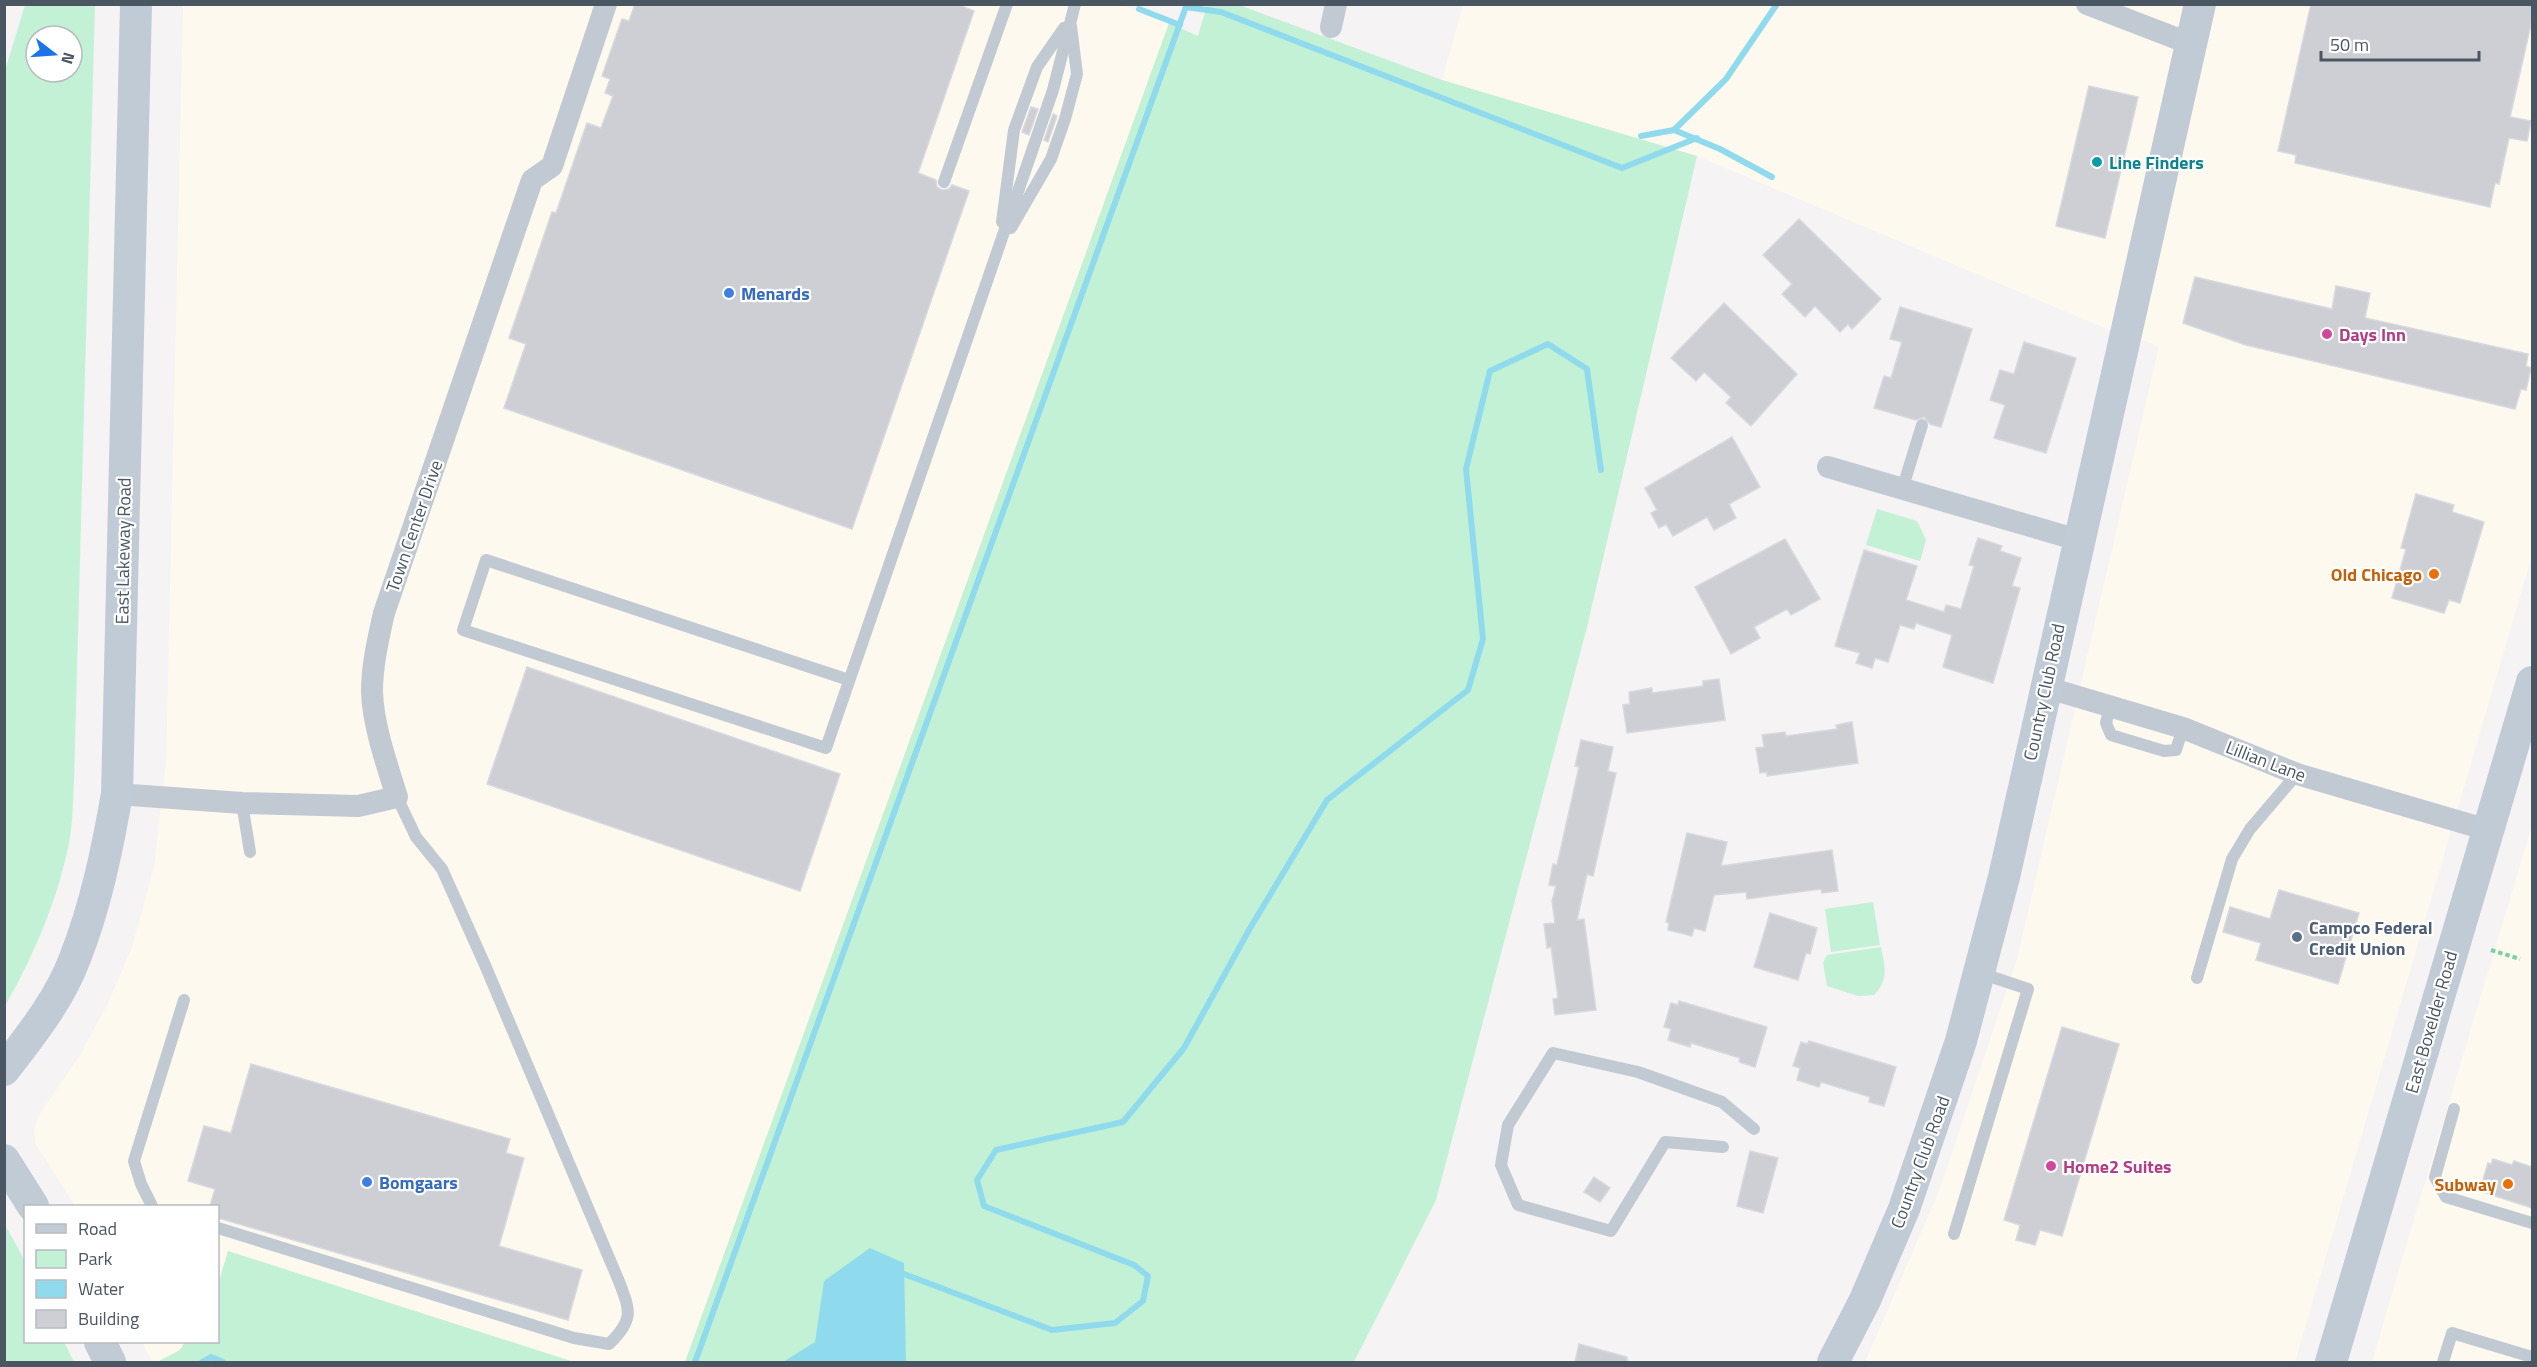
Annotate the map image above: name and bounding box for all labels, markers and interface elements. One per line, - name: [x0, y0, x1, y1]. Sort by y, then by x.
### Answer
- north arrow: [24, 24, 84, 84]
- scale bar: [2321, 24, 2478, 62]
- text: 50 m: [2330, 31, 2369, 58]
- text: N: [55, 50, 81, 67]
- place label: Line Finders: [2109, 149, 2204, 176]
- marker: Line Finders: [2090, 155, 2104, 169]
- place label: Menards: [741, 280, 810, 307]
- marker: Menards: [722, 286, 736, 300]
- place label: Days Inn: [2339, 321, 2406, 348]
- marker: Days Inn: [2320, 327, 2334, 341]
- street label: Town Center Drive: [379, 456, 449, 596]
- street label: East Lakeway Road: [108, 477, 138, 625]
- place label: Old Chicago: [2331, 561, 2422, 588]
- marker: Old Chicago: [2427, 567, 2441, 581]
- street label: Country Club Road: [2016, 621, 2072, 763]
- street label: Lillian Lane: [2222, 733, 2310, 789]
- place label: Campco Federal Credit Union: [2309, 914, 2433, 962]
- marker: Campco Federal Credit Union: [2290, 930, 2304, 944]
- street label: East Boxelder Road: [2398, 948, 2464, 1096]
- street label: Country Club Road: [1883, 1092, 1957, 1232]
- place label: Home2 Suites: [2063, 1153, 2172, 1180]
- marker: Home2 Suites: [2044, 1159, 2058, 1173]
- place label: Bomgaars: [379, 1169, 458, 1196]
- place label: Subway: [2434, 1171, 2496, 1198]
- marker: Bomgaars: [360, 1175, 374, 1189]
- marker: Subway: [2501, 1177, 2515, 1191]
- legend: [24, 1205, 219, 1343]
- text: Road: [78, 1215, 117, 1242]
- text: Park: [78, 1245, 113, 1272]
- text: Water: [78, 1275, 124, 1302]
- text: Building: [78, 1305, 139, 1332]

